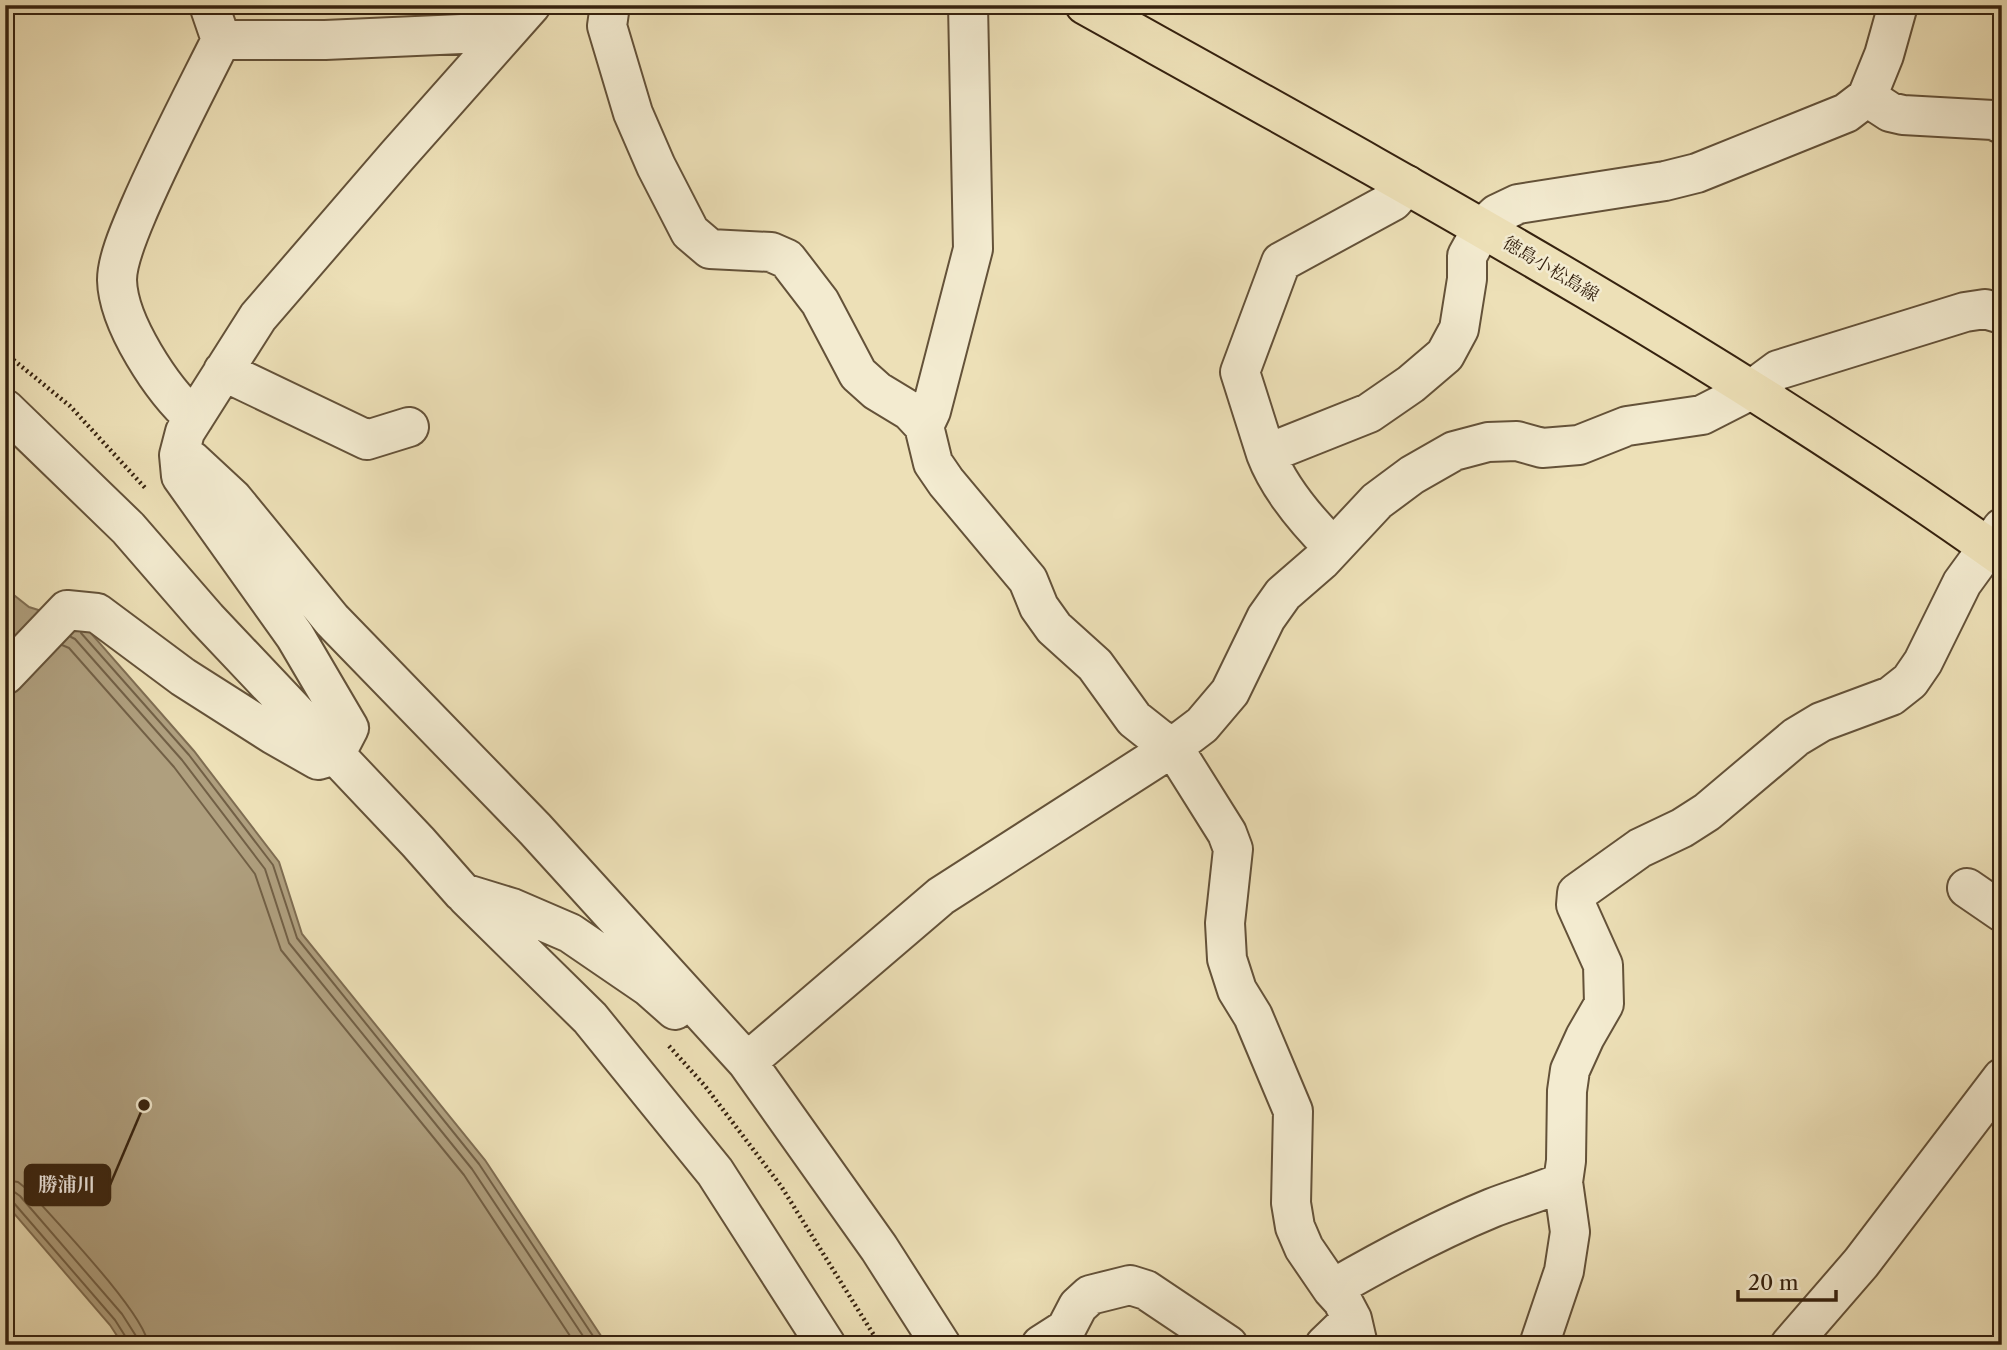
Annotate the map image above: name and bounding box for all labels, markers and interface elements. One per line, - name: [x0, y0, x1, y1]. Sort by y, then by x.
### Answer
- street label: 徳島小松島線: [1499, 232, 1603, 306]
- callout: 勝浦川: [25, 1165, 110, 1205]
- text: 勝浦川: [38, 1173, 96, 1196]
- scale bar: [1738, 1259, 1836, 1303]
- text: 20 m: [1748, 1270, 1799, 1295]

